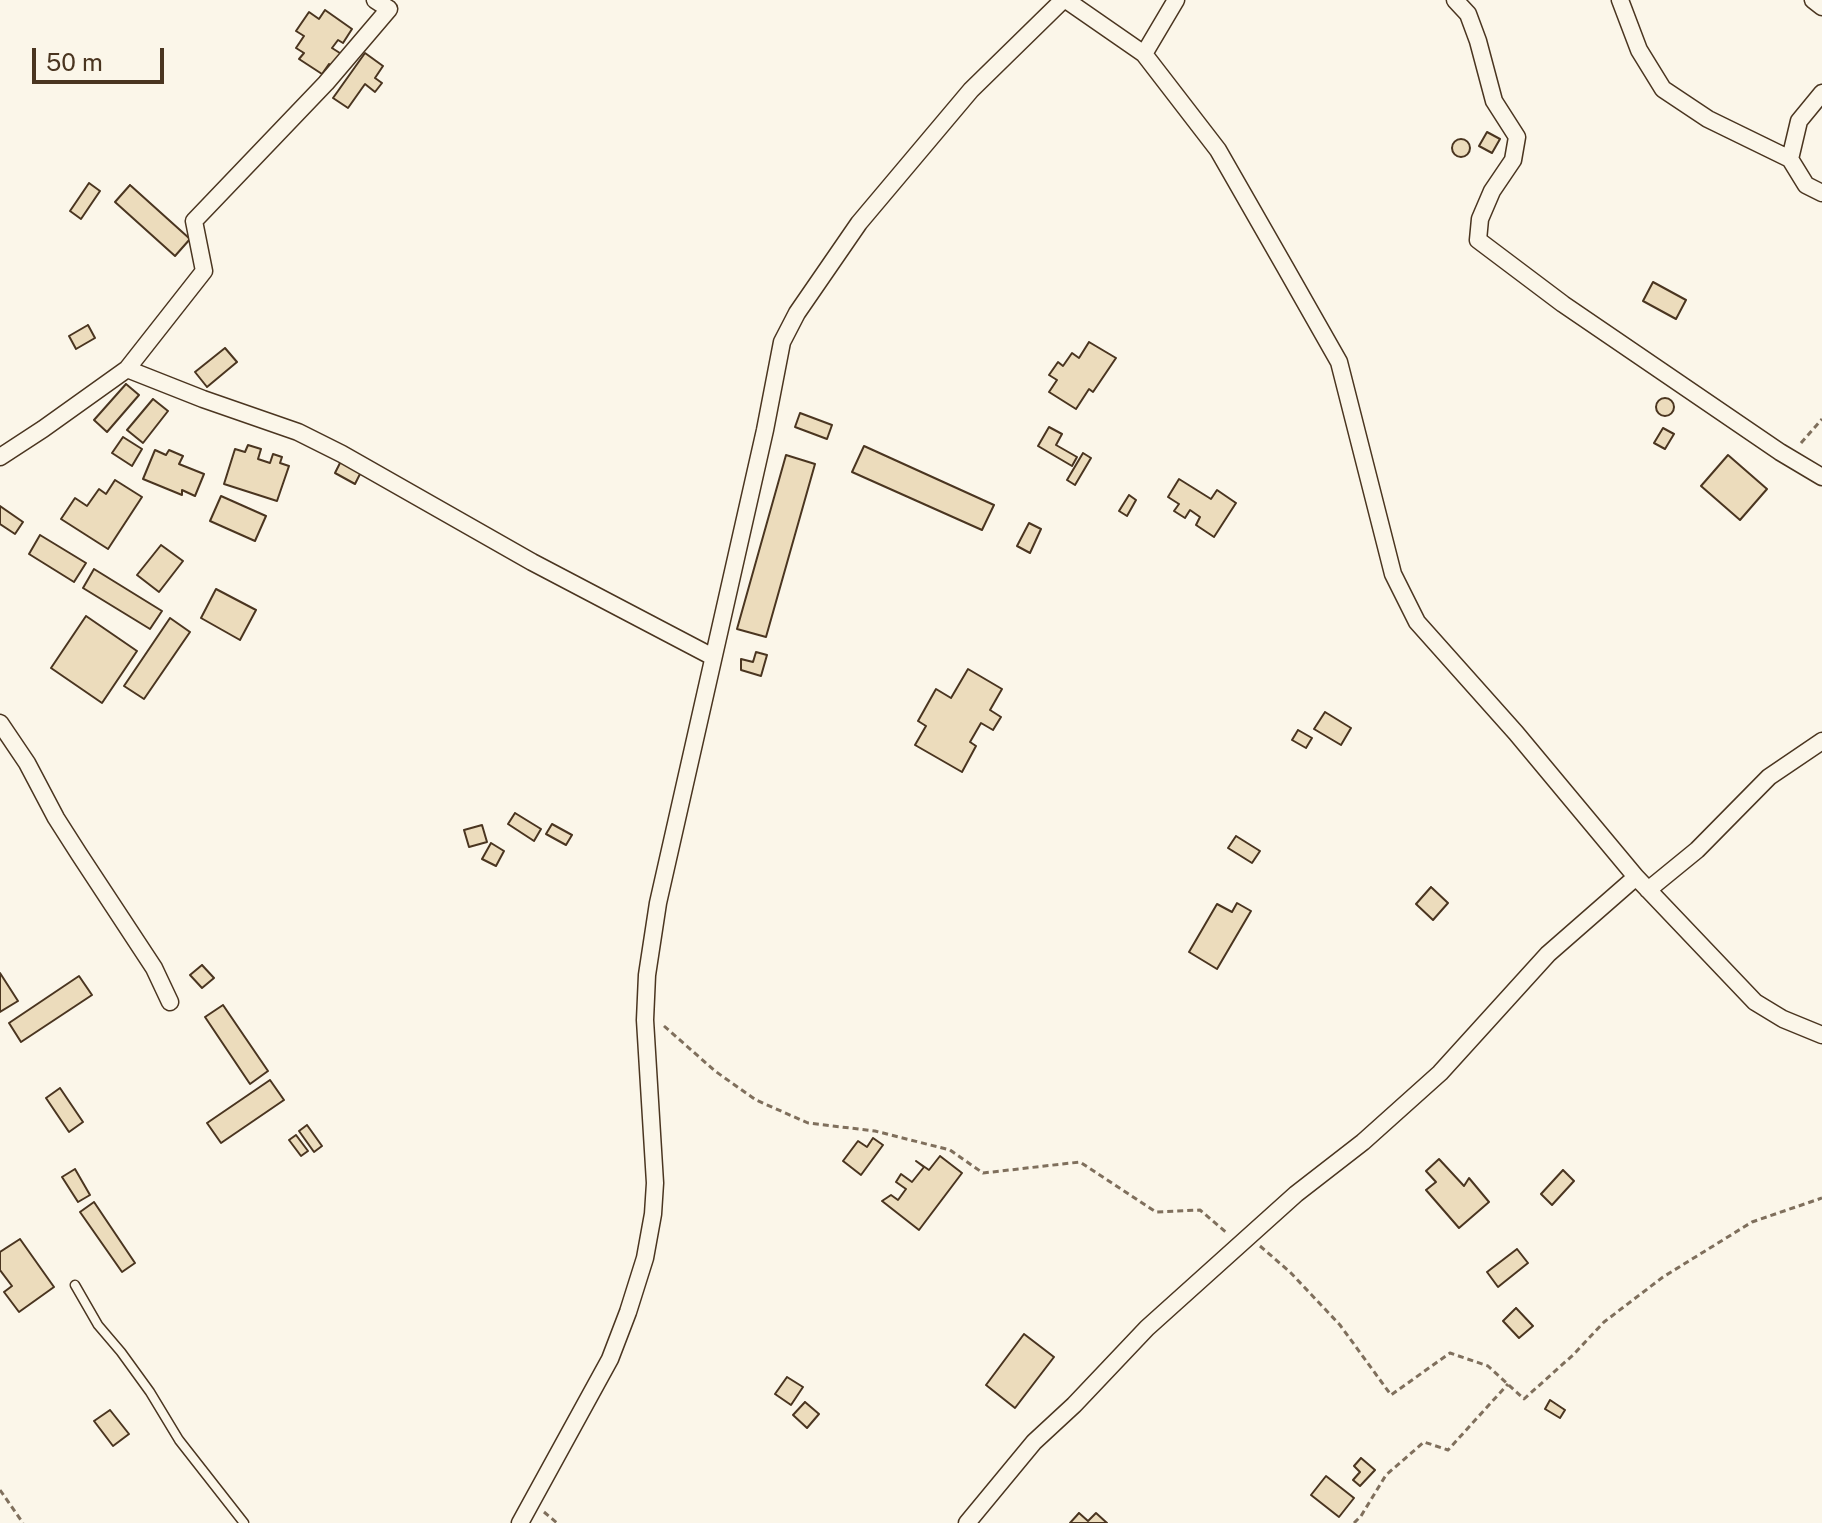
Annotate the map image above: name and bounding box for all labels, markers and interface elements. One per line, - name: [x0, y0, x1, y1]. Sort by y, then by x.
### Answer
- scale bar: [36, 32, 168, 82]
- text: 50 m: [46, 48, 103, 76]

